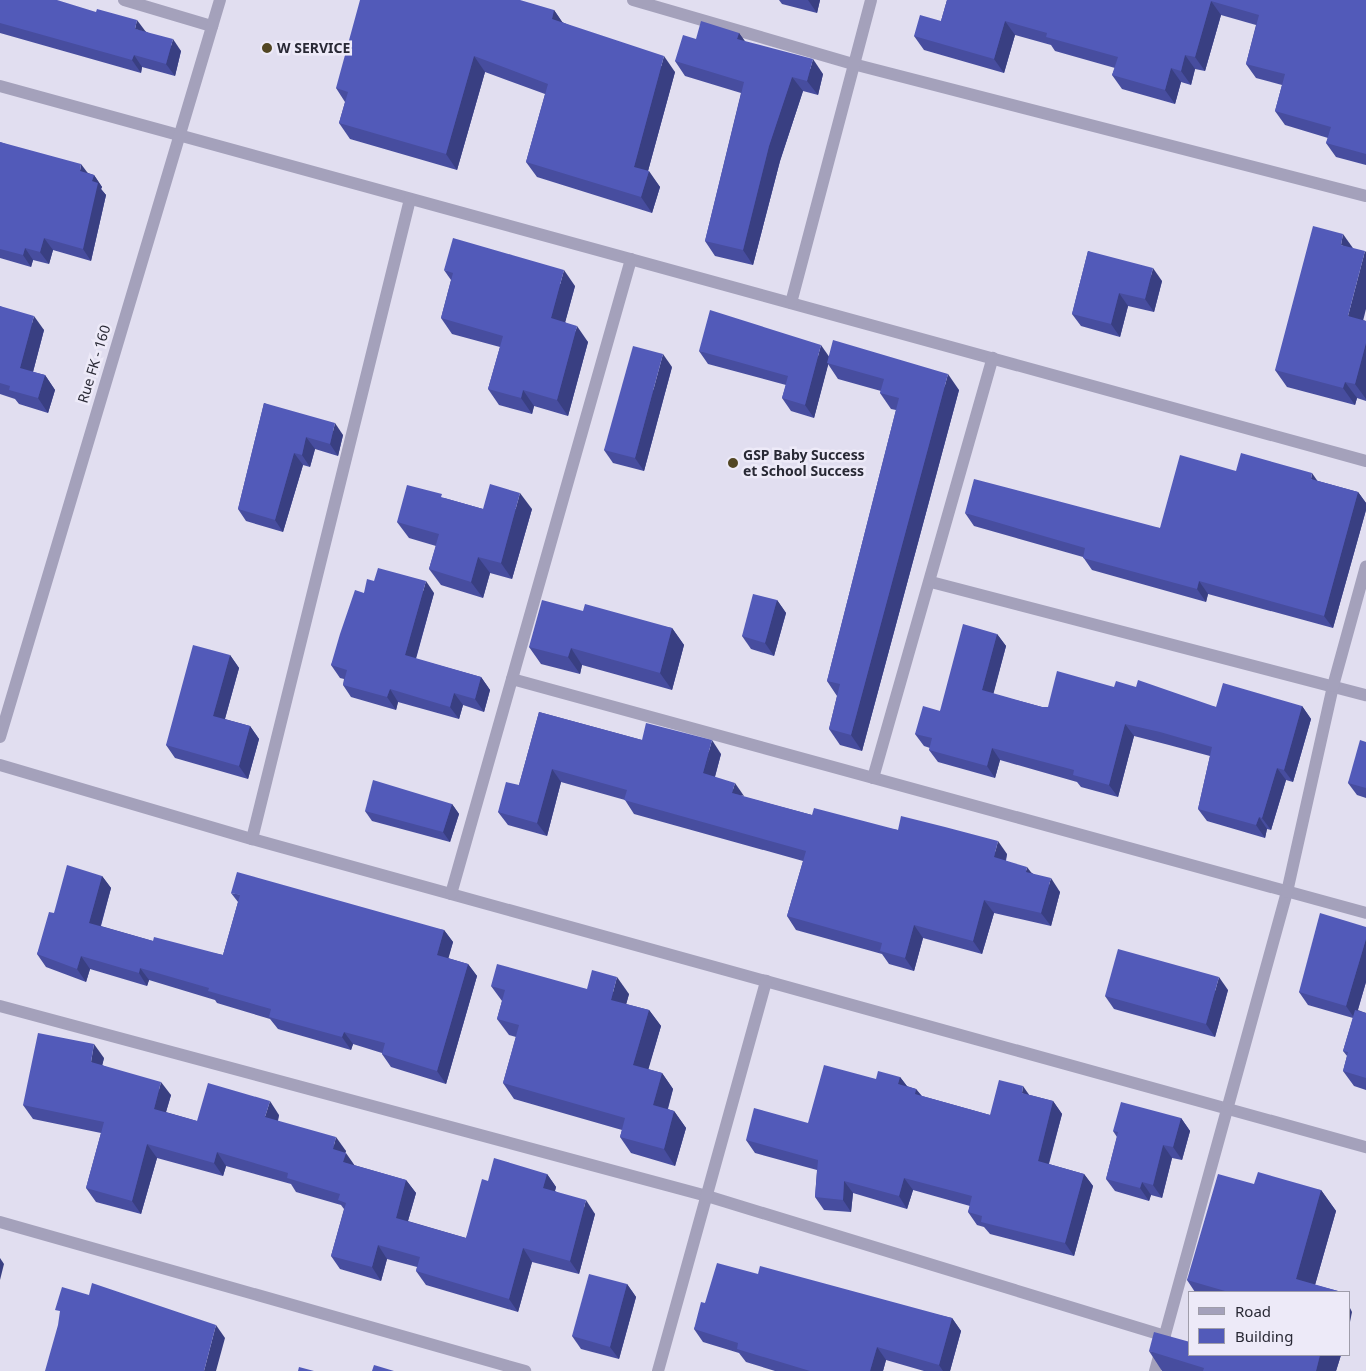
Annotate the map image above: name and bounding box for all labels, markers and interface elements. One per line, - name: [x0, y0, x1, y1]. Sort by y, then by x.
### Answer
- place label: W SERVICE: [277, 40, 350, 56]
- marker: W SERVICE: [261, 42, 273, 54]
- street label: Rue FK - 160: [74, 323, 114, 405]
- place label: GSP Baby Success et School Success: [743, 447, 865, 480]
- marker: GSP Baby Success et School Success: [727, 457, 739, 469]
- legend: [1188, 1291, 1351, 1356]
- text: Road: [1235, 1301, 1271, 1321]
- text: Building: [1235, 1326, 1293, 1346]

